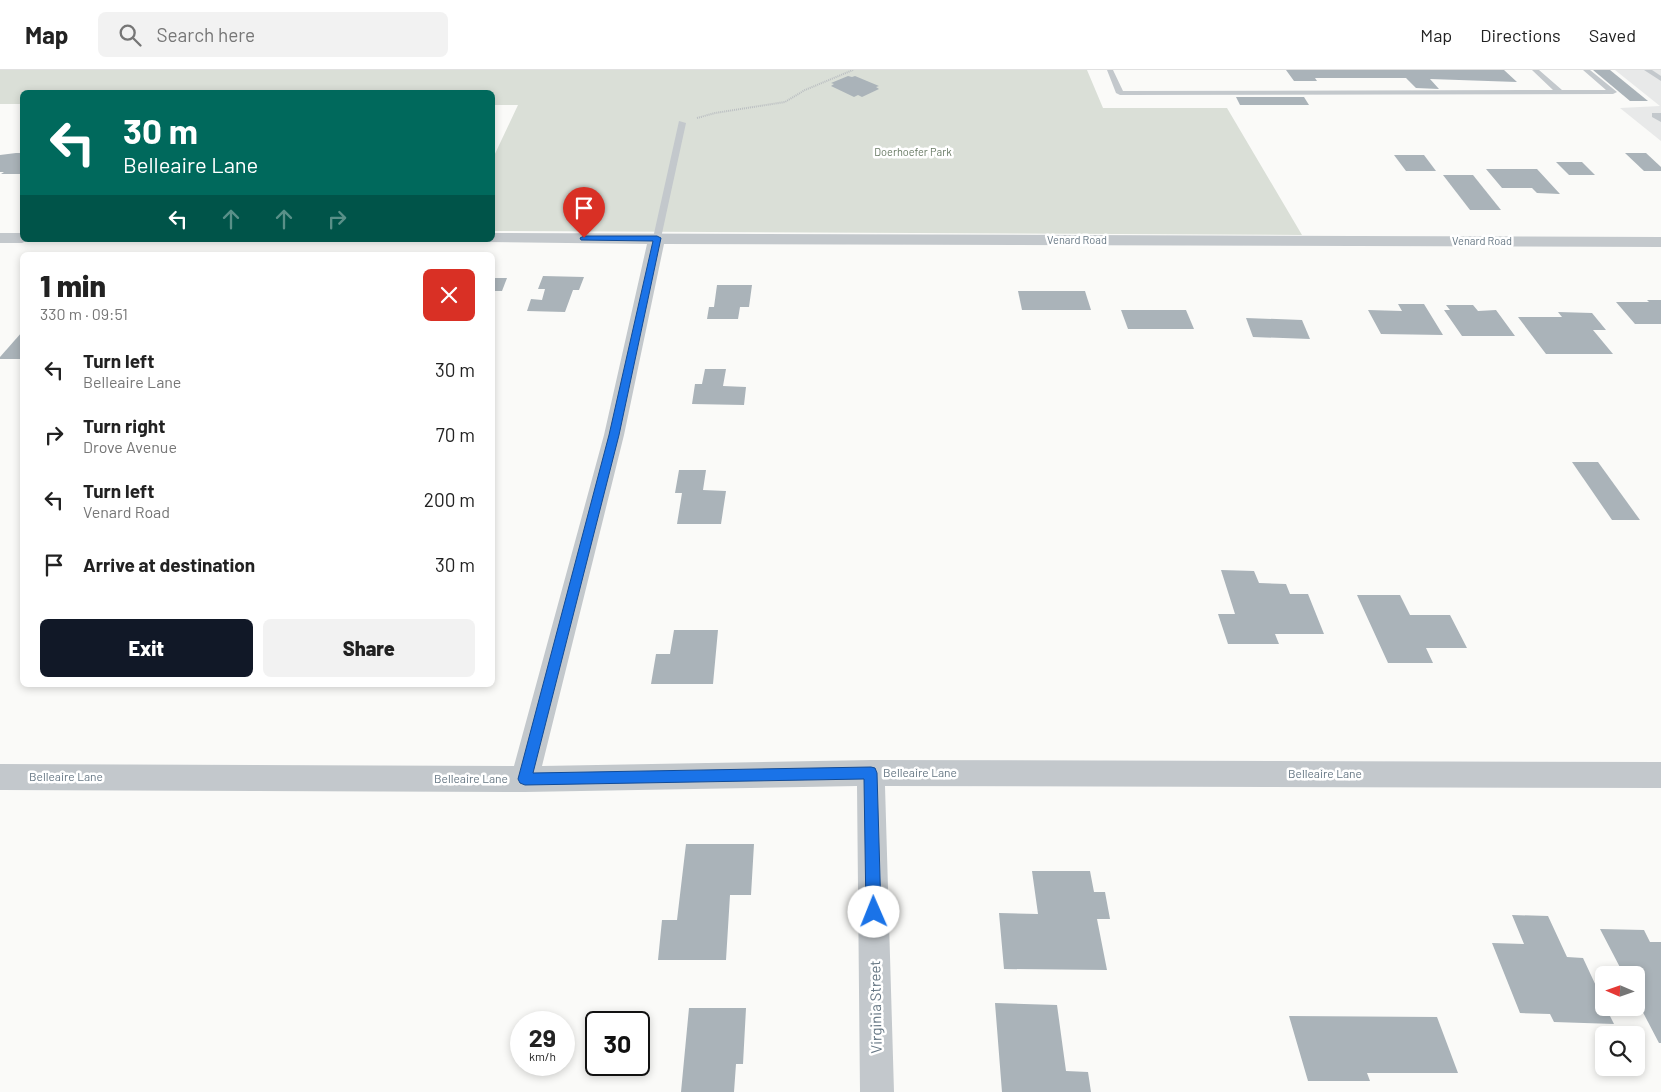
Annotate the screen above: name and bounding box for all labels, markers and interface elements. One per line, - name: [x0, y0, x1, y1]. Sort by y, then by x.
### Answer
- search box: [98, 12, 448, 57]
- text: Map: [25, 20, 68, 49]
- icon: search: [116, 21, 144, 49]
- text: Search here: [156, 23, 255, 46]
- text: Map: [1420, 24, 1452, 46]
- text: Directions: [1480, 24, 1561, 46]
- text: Saved: [1589, 24, 1636, 46]
- text: 30 m: [123, 109, 198, 151]
- icon: left: [40, 110, 105, 175]
- park label: Doerhoefer Park: [874, 145, 952, 158]
- text: Belleaire Lane: [123, 151, 258, 177]
- pin: [563, 187, 605, 238]
- icon: arrive: [570, 194, 598, 222]
- icon: left: [164, 205, 192, 233]
- icon: ahead: [217, 205, 245, 233]
- icon: ahead: [270, 205, 298, 233]
- icon: right: [323, 205, 351, 233]
- street label: Venard Road: [1047, 233, 1107, 246]
- street label: Venard Road: [1452, 234, 1512, 247]
- text: 1 min: [40, 267, 106, 303]
- button: close: [423, 269, 475, 321]
- text: 330 m · 09:51: [40, 304, 128, 323]
- text: Turn left: [83, 349, 154, 372]
- icon: left: [40, 356, 68, 384]
- text: 30 m: [435, 358, 475, 381]
- text: Belleaire Lane: [83, 372, 181, 391]
- text: Turn right: [83, 414, 165, 437]
- icon: right: [40, 421, 68, 449]
- text: 70 m: [436, 423, 475, 446]
- text: Drove Avenue: [83, 437, 177, 456]
- text: Turn left: [83, 479, 154, 502]
- icon: left: [40, 486, 68, 514]
- text: 200 m: [424, 488, 475, 511]
- text: Venard Road: [83, 502, 170, 521]
- icon: arrive: [40, 551, 68, 579]
- text: Arrive at destination: [83, 553, 255, 576]
- text: 30 m: [435, 553, 475, 576]
- button: Exit: [40, 619, 253, 677]
- button: Share: [263, 619, 475, 677]
- street label: Belleaire Lane: [883, 765, 957, 779]
- street label: Belleaire Lane: [1288, 766, 1362, 780]
- street label: Belleaire Lane: [29, 769, 103, 783]
- street label: Belleaire Lane: [434, 771, 508, 785]
- position arrow: [847, 885, 899, 937]
- street label: Virginia Street: [865, 960, 885, 1054]
- north arrow: [1595, 966, 1645, 1016]
- map controls: [1595, 966, 1645, 1076]
- speed limit sign: 30: [585, 1011, 650, 1076]
- text: 29: [529, 1022, 556, 1052]
- button: search: [1595, 1026, 1645, 1076]
- text: km/h: [529, 1049, 556, 1063]

